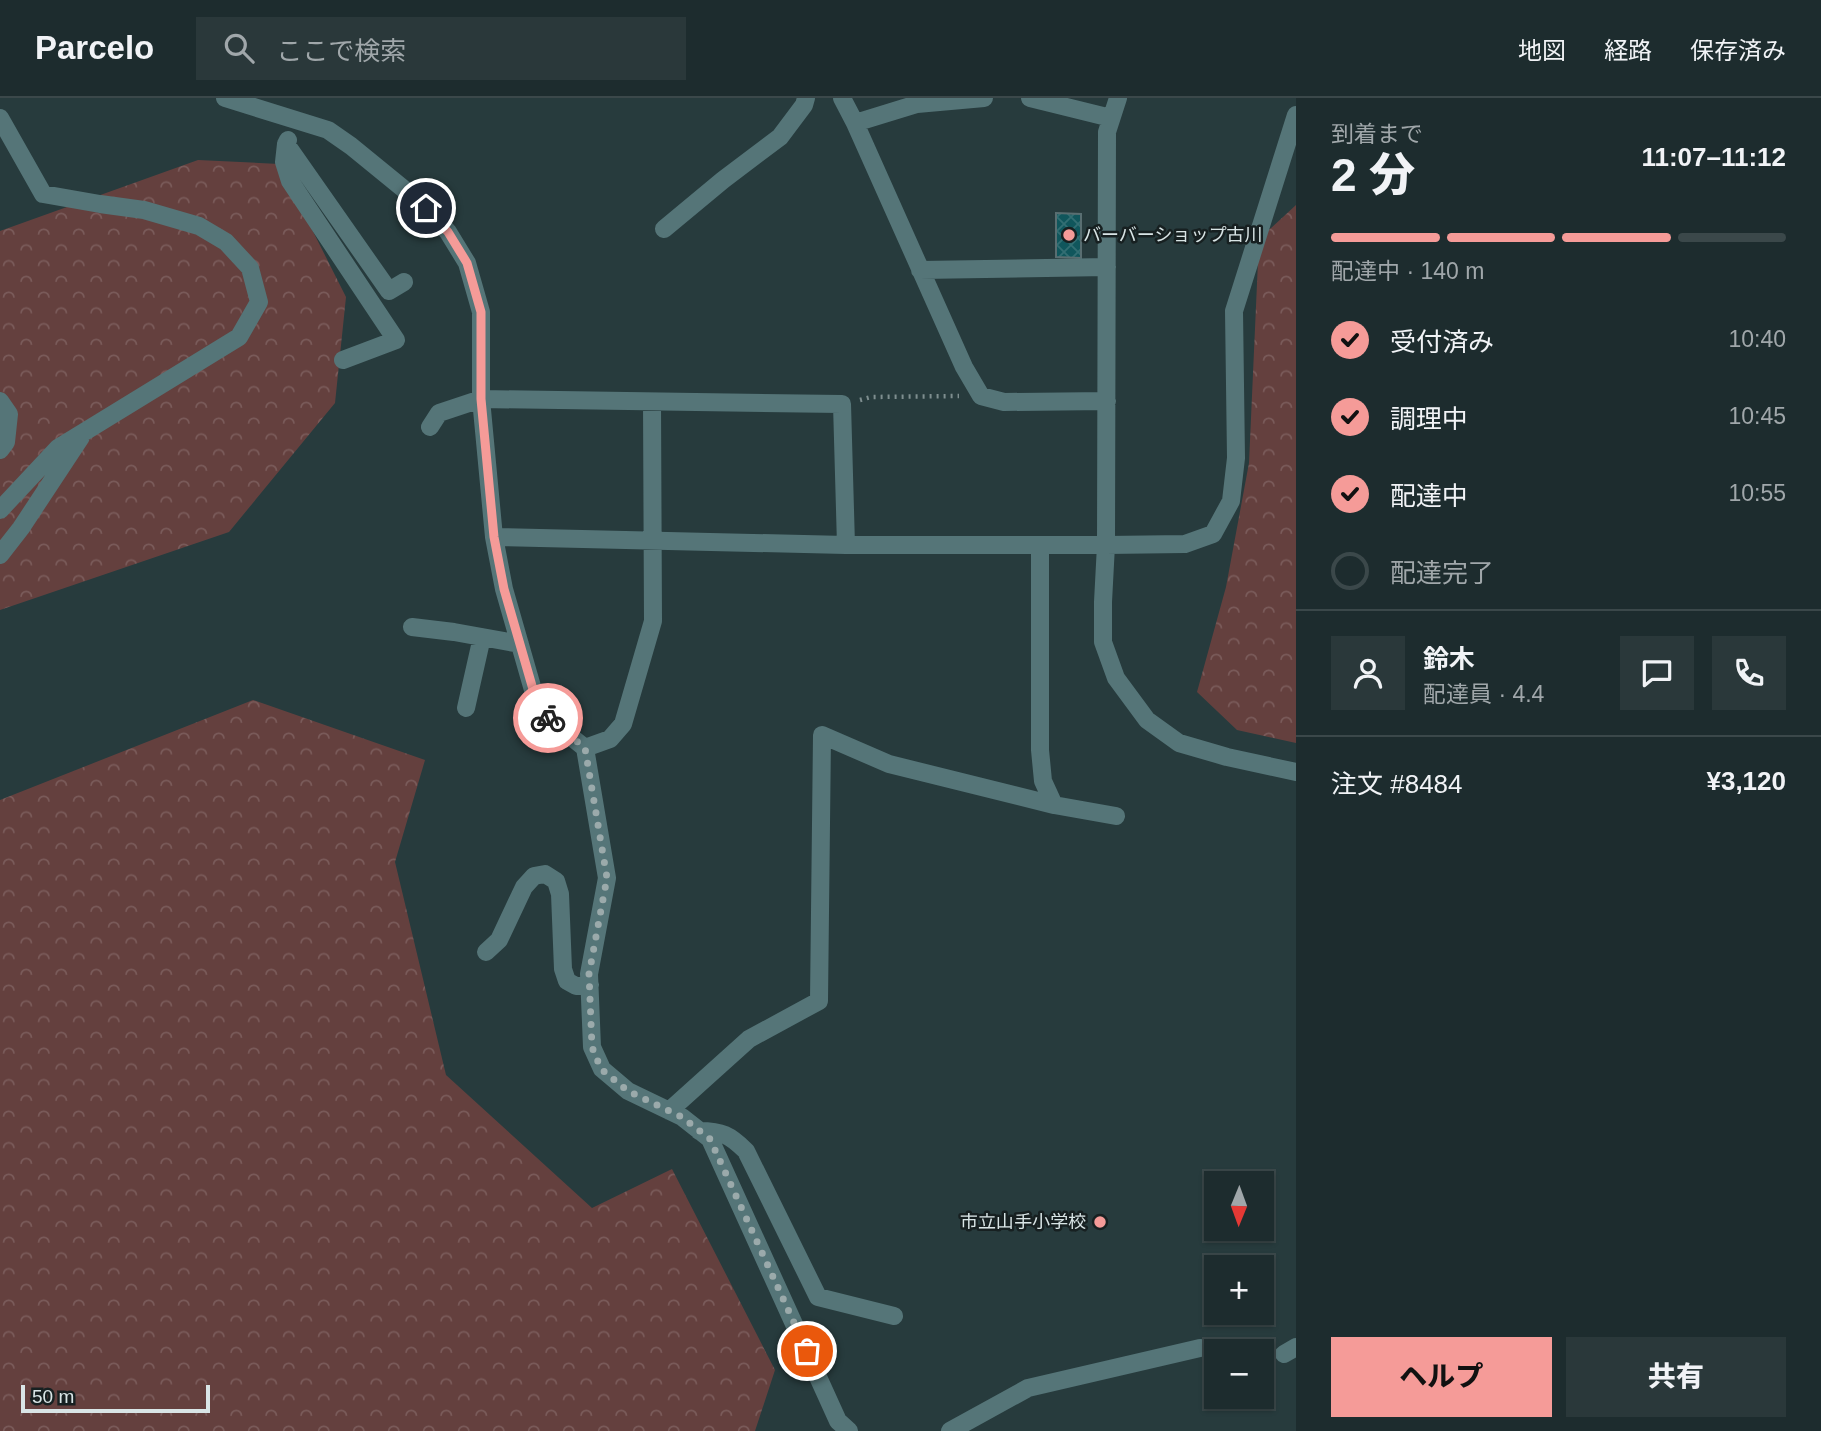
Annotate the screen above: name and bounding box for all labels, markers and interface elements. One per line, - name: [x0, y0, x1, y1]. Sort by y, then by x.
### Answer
- search box: [196, 17, 686, 80]
- text: Parcelo: [35, 29, 154, 66]
- icon: search: [220, 29, 258, 67]
- text: ここで検索: [276, 36, 406, 66]
- text: 地図: [1518, 37, 1566, 64]
- text: 経路: [1604, 37, 1652, 64]
- text: 保存済み: [1690, 37, 1786, 64]
- text: 到着まで: [1331, 121, 1423, 147]
- text: 11:07–11:12: [1641, 142, 1786, 172]
- text: 2 分: [1331, 149, 1415, 201]
- pin: [396, 178, 456, 238]
- icon: home: [407, 189, 445, 227]
- place label: バーバーショップ古川: [1083, 225, 1262, 245]
- marker: バーバーショップ古川: [1061, 227, 1077, 243]
- text: 配達中 · 140 m: [1331, 258, 1484, 284]
- icon: check: [1331, 321, 1369, 359]
- text: 10:40: [1728, 326, 1786, 352]
- text: 受付済み: [1390, 327, 1494, 357]
- icon: check: [1331, 398, 1369, 436]
- text: 10:45: [1728, 403, 1786, 429]
- text: 調理中: [1390, 404, 1468, 434]
- icon: check: [1331, 475, 1369, 513]
- text: 10:55: [1728, 480, 1786, 506]
- text: 配達中: [1390, 481, 1468, 511]
- text: 配達完了: [1390, 558, 1494, 588]
- button: person: [1331, 636, 1405, 710]
- button: chat: [1620, 636, 1694, 710]
- button: phone: [1712, 636, 1786, 710]
- text: 鈴木: [1423, 644, 1475, 674]
- text: 配達員 · 4.4: [1423, 681, 1544, 707]
- courier: [513, 683, 583, 753]
- icon: bike: [529, 699, 567, 737]
- text: ¥3,120: [1706, 766, 1786, 796]
- text: 注文 #8484: [1331, 769, 1463, 799]
- north arrow: [1204, 1171, 1274, 1241]
- map controls: [1204, 1171, 1274, 1409]
- place label: 市立山手小学校: [960, 1212, 1086, 1232]
- marker: 市立山手小学校: [1092, 1214, 1108, 1230]
- button: +: [1204, 1255, 1274, 1325]
- pin: [777, 1321, 837, 1381]
- icon: bag: [788, 1332, 826, 1370]
- button: ヘルプ: [1331, 1337, 1552, 1417]
- button: 共有: [1566, 1337, 1786, 1417]
- button: −: [1204, 1339, 1274, 1409]
- scale bar: [21, 1382, 210, 1414]
- text: 50 m: [32, 1386, 74, 1407]

